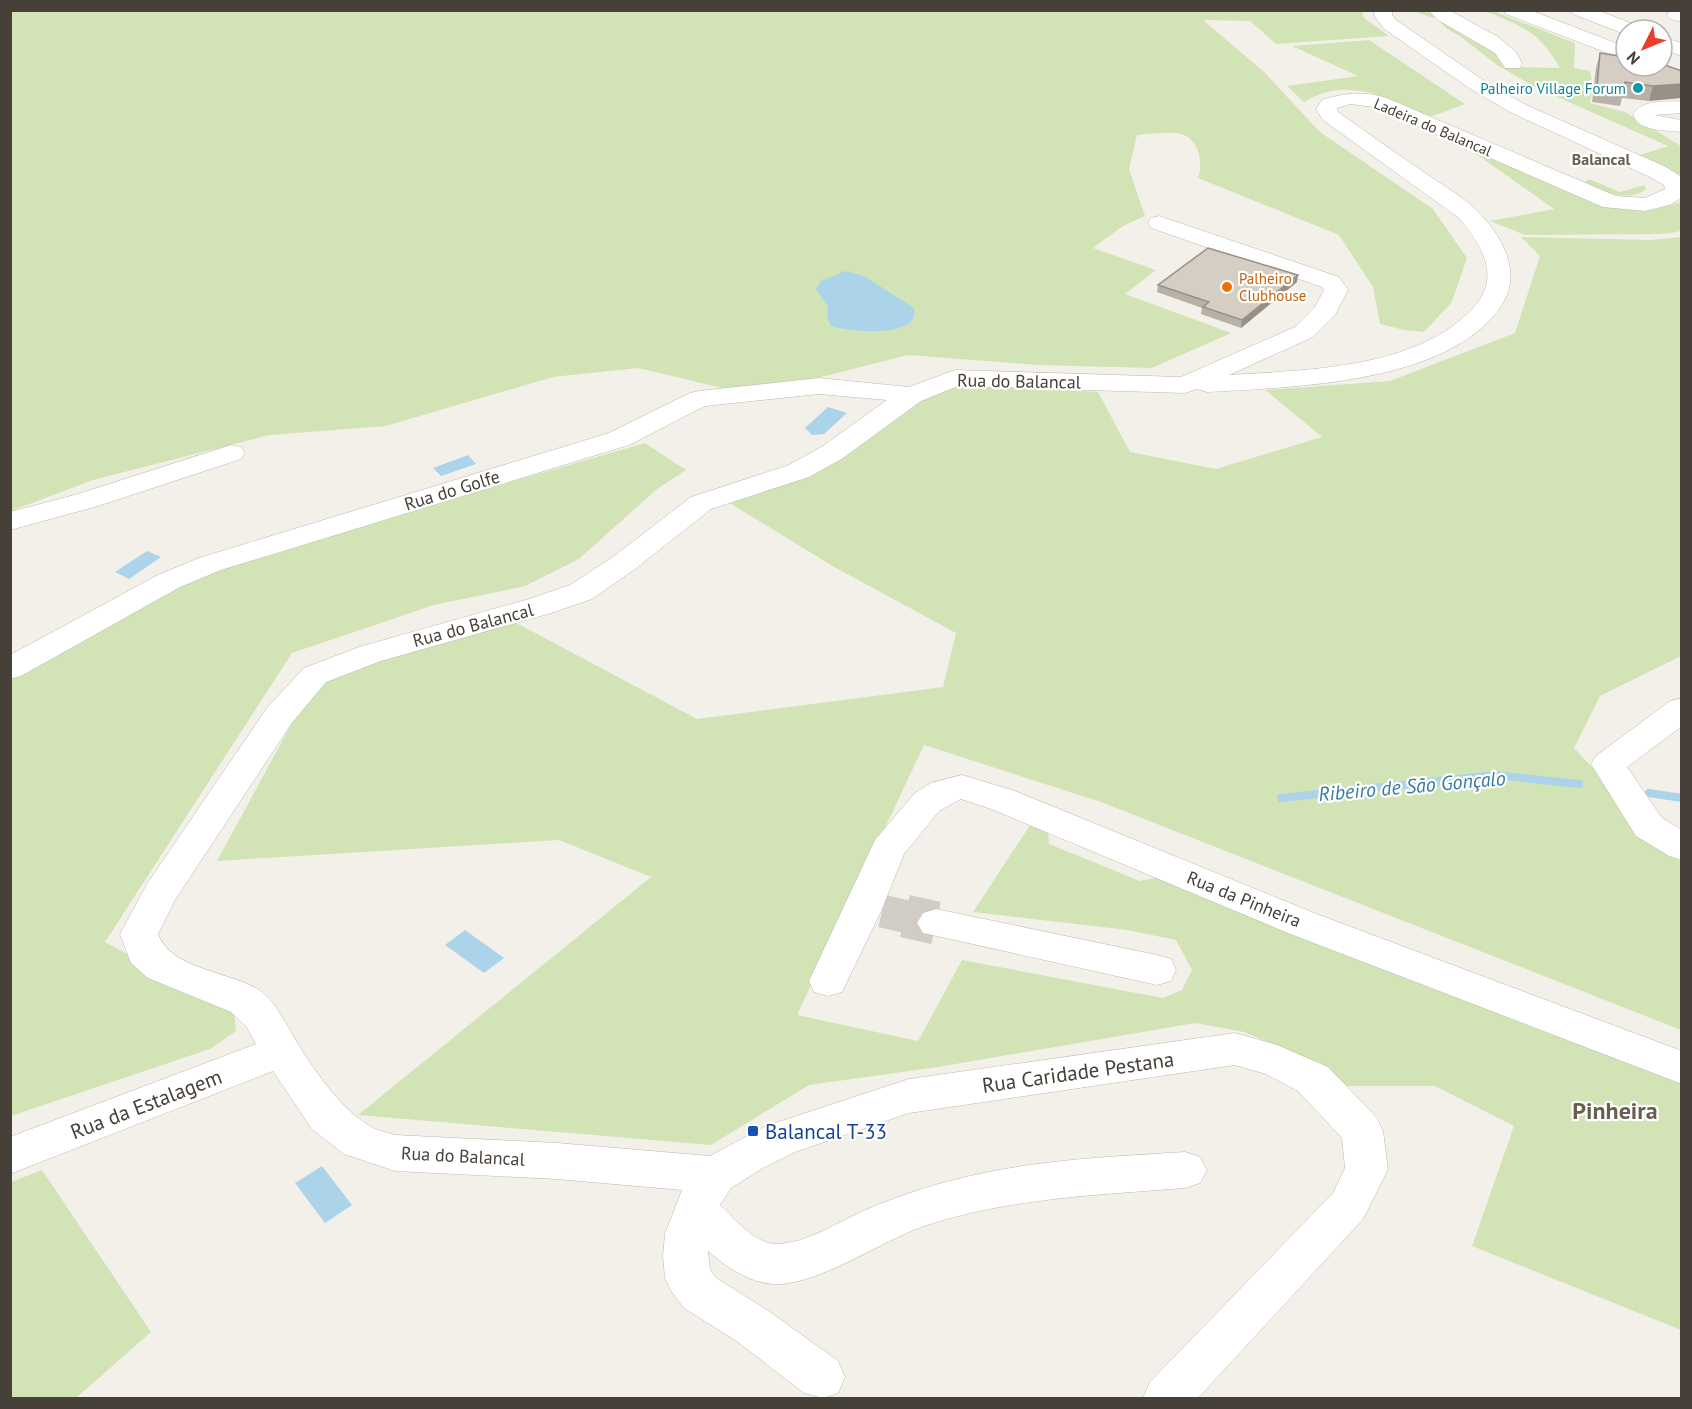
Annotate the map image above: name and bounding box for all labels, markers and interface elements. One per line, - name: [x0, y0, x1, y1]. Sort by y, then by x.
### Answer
- north arrow: [1614, 18, 1674, 78]
- text: N: [1622, 48, 1644, 69]
- place label: Palheiro Village Forum: [1480, 79, 1626, 98]
- marker: Palheiro Village Forum: [1631, 81, 1645, 95]
- street label: Ladeira do Balancal: [1371, 94, 1495, 161]
- district label: Balancal: [1572, 149, 1630, 169]
- place label: Palheiro Clubhouse: [1239, 269, 1306, 305]
- marker: Palheiro Clubhouse: [1220, 280, 1234, 294]
- street label: Rua do Balancal: [957, 368, 1082, 394]
- street label: Rua do Golfe: [401, 465, 503, 515]
- street label: Rua do Balancal: [410, 598, 537, 652]
- water label: Ribeiro de São Gonçalo: [1317, 765, 1507, 807]
- street label: Rua da Pinheira: [1184, 866, 1304, 932]
- street label: Rua Caridade Pestana: [980, 1045, 1176, 1099]
- street label: Rua da Estalagem: [66, 1063, 226, 1145]
- district label: Pinheira: [1572, 1095, 1658, 1126]
- place label: Balancal T-33: [765, 1118, 887, 1145]
- marker: Balancal T-33: [746, 1124, 760, 1138]
- street label: Rua do Balancal: [401, 1141, 526, 1171]

